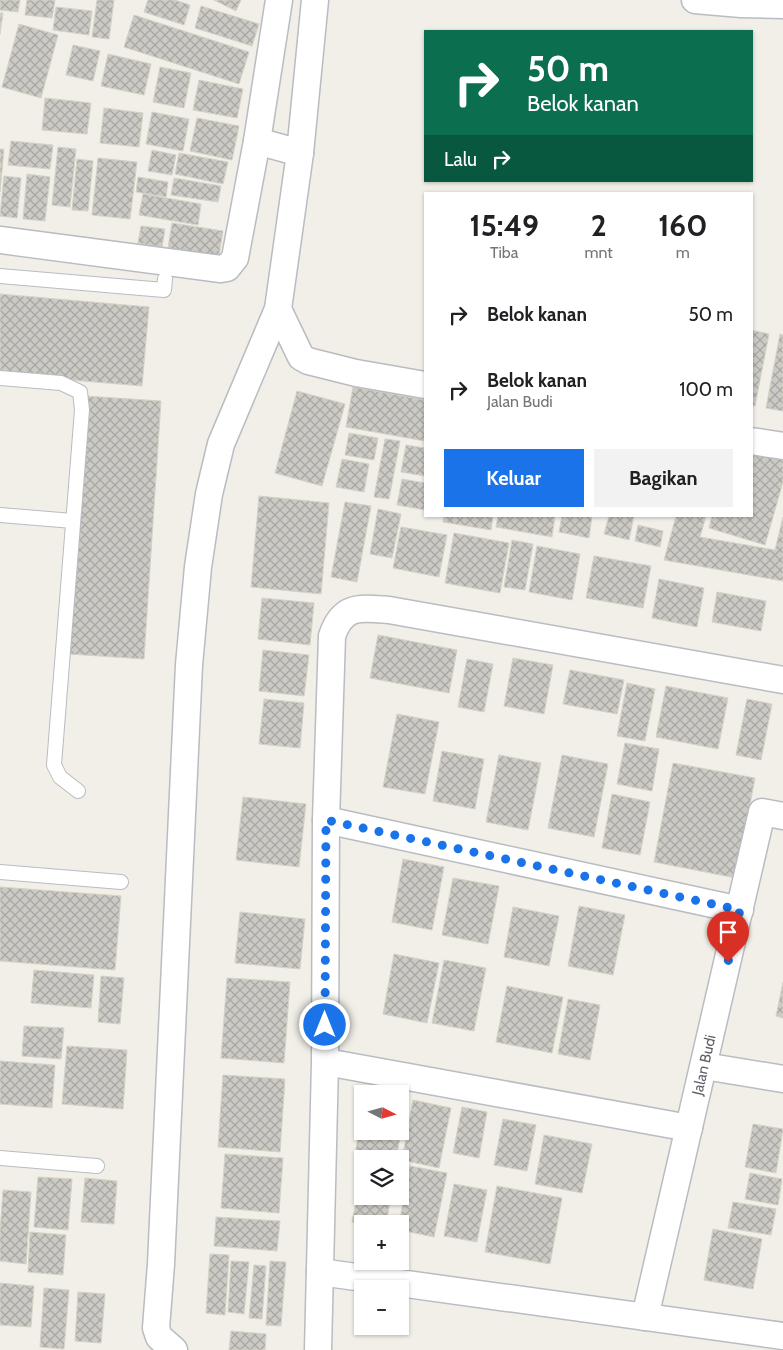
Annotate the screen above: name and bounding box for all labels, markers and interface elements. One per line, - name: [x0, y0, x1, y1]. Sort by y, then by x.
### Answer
- text: 50 m: [527, 47, 609, 90]
- icon: right: [444, 50, 509, 115]
- text: Belok kanan: [527, 90, 639, 117]
- icon: right: [487, 145, 515, 173]
- text: Lalu: [444, 148, 477, 171]
- text: 15:49: [470, 207, 539, 244]
- text: 2: [591, 207, 607, 244]
- text: 160: [658, 207, 707, 244]
- text: Tiba: [490, 243, 518, 262]
- text: mnt: [584, 243, 613, 262]
- text: m: [676, 243, 690, 262]
- icon: right: [444, 301, 472, 329]
- text: Belok kanan: [487, 303, 587, 326]
- text: 50 m: [689, 303, 733, 326]
- text: Belok kanan: [487, 369, 587, 392]
- icon: right: [444, 376, 472, 404]
- text: 100 m: [679, 378, 733, 401]
- text: Jalan Budi: [487, 392, 553, 411]
- button: Keluar: [444, 449, 584, 507]
- button: Bagikan: [594, 449, 733, 507]
- pin: [707, 911, 749, 962]
- icon: arrive: [714, 918, 742, 946]
- position arrow: [298, 998, 350, 1050]
- street label: Jalan Budi: [688, 1033, 720, 1098]
- north arrow: [354, 1085, 409, 1140]
- map controls: [354, 1085, 409, 1335]
- button: layers: [354, 1150, 409, 1205]
- button: +: [354, 1215, 409, 1270]
- button: −: [354, 1280, 409, 1335]

